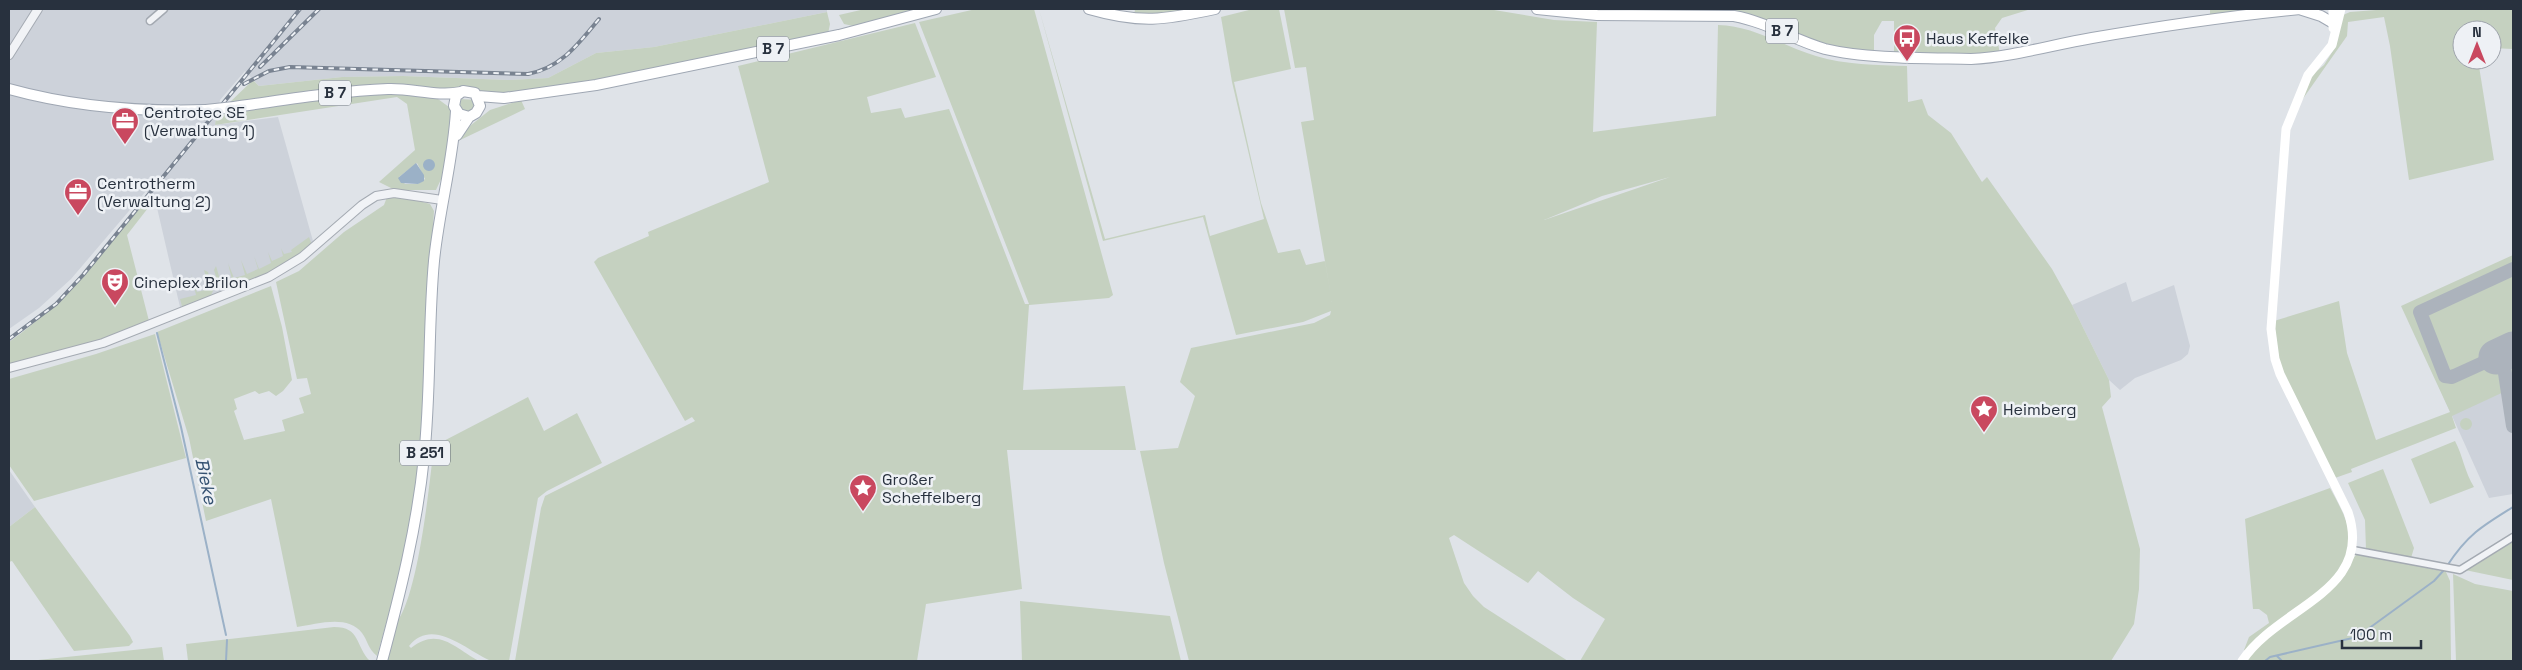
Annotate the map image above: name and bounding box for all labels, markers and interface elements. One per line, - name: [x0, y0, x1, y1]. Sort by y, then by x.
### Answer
- road number: B 7: [1766, 18, 1798, 44]
- north arrow: [2452, 20, 2502, 70]
- bus stop icon: Haus Keffelke: [1892, 23, 1922, 62]
- text: N: [2472, 23, 2482, 41]
- place label: Haus Keffelke: [1926, 28, 2029, 49]
- road number: B 7: [757, 36, 789, 62]
- road number: B 7: [319, 80, 351, 106]
- place label: Centrotec SE (Verwaltung 1): [144, 102, 255, 141]
- office icon: Centrotec SE (Verwaltung 1): [110, 106, 140, 145]
- place label: Centrotherm (Verwaltung 2): [97, 173, 211, 212]
- office icon: Centrotherm (Verwaltung 2): [63, 177, 93, 216]
- theatre icon: Cineplex Brilon: [100, 267, 130, 306]
- place label: Cineplex Brilon: [134, 272, 248, 293]
- place icon: Heimberg: [1969, 394, 1999, 433]
- place label: Heimberg: [2003, 399, 2076, 420]
- road number: B 251: [400, 440, 450, 466]
- water label: Bieke: [190, 456, 223, 508]
- place label: Großer Scheffelberg: [882, 469, 981, 508]
- place icon: Großer Scheffelberg: [848, 473, 878, 512]
- scale bar: [2342, 618, 2421, 650]
- text: 100 m: [2350, 625, 2392, 644]

